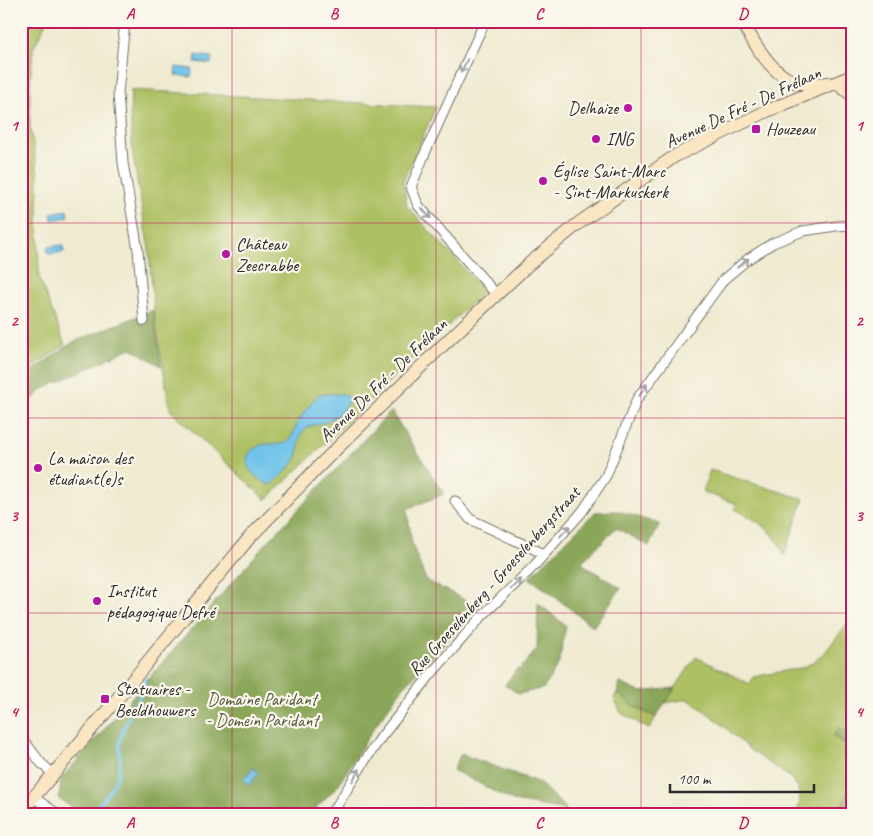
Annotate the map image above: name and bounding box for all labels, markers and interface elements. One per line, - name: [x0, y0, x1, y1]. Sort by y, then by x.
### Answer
- text: A: [126, 4, 136, 24]
- text: B: [330, 4, 340, 24]
- text: C: [535, 4, 545, 24]
- text: D: [738, 4, 749, 24]
- one-way arrow: [459, 58, 469, 73]
- street label: Avenue De Fré - De Frélaan: [662, 61, 825, 153]
- place label: Delhaize: [568, 97, 619, 119]
- marker: Delhaize: [622, 102, 634, 114]
- text: 1: [10, 116, 19, 136]
- text: 1: [855, 116, 864, 136]
- place label: Houzeau: [766, 118, 817, 140]
- marker: Houzeau: [750, 123, 762, 135]
- place label: ING: [606, 128, 635, 150]
- marker: ING: [590, 133, 602, 145]
- place label: Église Saint-Marc - Sint-Markuskerk: [553, 160, 669, 203]
- marker: Église Saint-Marc - Sint-Markuskerk: [537, 175, 549, 187]
- one-way arrow: [420, 206, 431, 219]
- place label: Château Zeecrabbe: [236, 233, 299, 276]
- marker: Château Zeecrabbe: [220, 248, 232, 260]
- one-way arrow: [736, 258, 749, 269]
- text: 2: [10, 311, 19, 331]
- text: 2: [855, 311, 864, 331]
- street label: Avenue De Fré - De Frélaan: [315, 313, 452, 447]
- one-way arrow: [637, 383, 648, 397]
- place label: La maison des étudiant(e)s: [48, 447, 134, 490]
- marker: La maison des étudiant(e)s: [32, 462, 44, 474]
- street label: Rue Groeselenberg - Groeselenbergstraat: [403, 481, 586, 680]
- text: 3: [10, 506, 19, 526]
- text: 3: [855, 506, 864, 526]
- one-way arrow: [559, 525, 571, 538]
- one-way arrow: [509, 578, 522, 590]
- place label: Institut pédagogique Defré: [107, 580, 218, 623]
- marker: Institut pédagogique Defré: [91, 595, 103, 607]
- place label: Statuaires - Beeldhouwers: [115, 678, 197, 721]
- park label: Domaine Paridant - Domein Paridant: [206, 688, 321, 731]
- marker: Statuaires - Beeldhouwers: [99, 693, 111, 705]
- text: 4: [10, 702, 19, 722]
- text: 4: [855, 702, 864, 722]
- scale bar: [670, 761, 814, 793]
- one-way arrow: [352, 769, 362, 783]
- text: 100 m: [678, 770, 712, 789]
- text: A: [126, 813, 136, 833]
- text: B: [330, 813, 340, 833]
- text: C: [535, 813, 545, 833]
- text: D: [738, 813, 749, 833]

